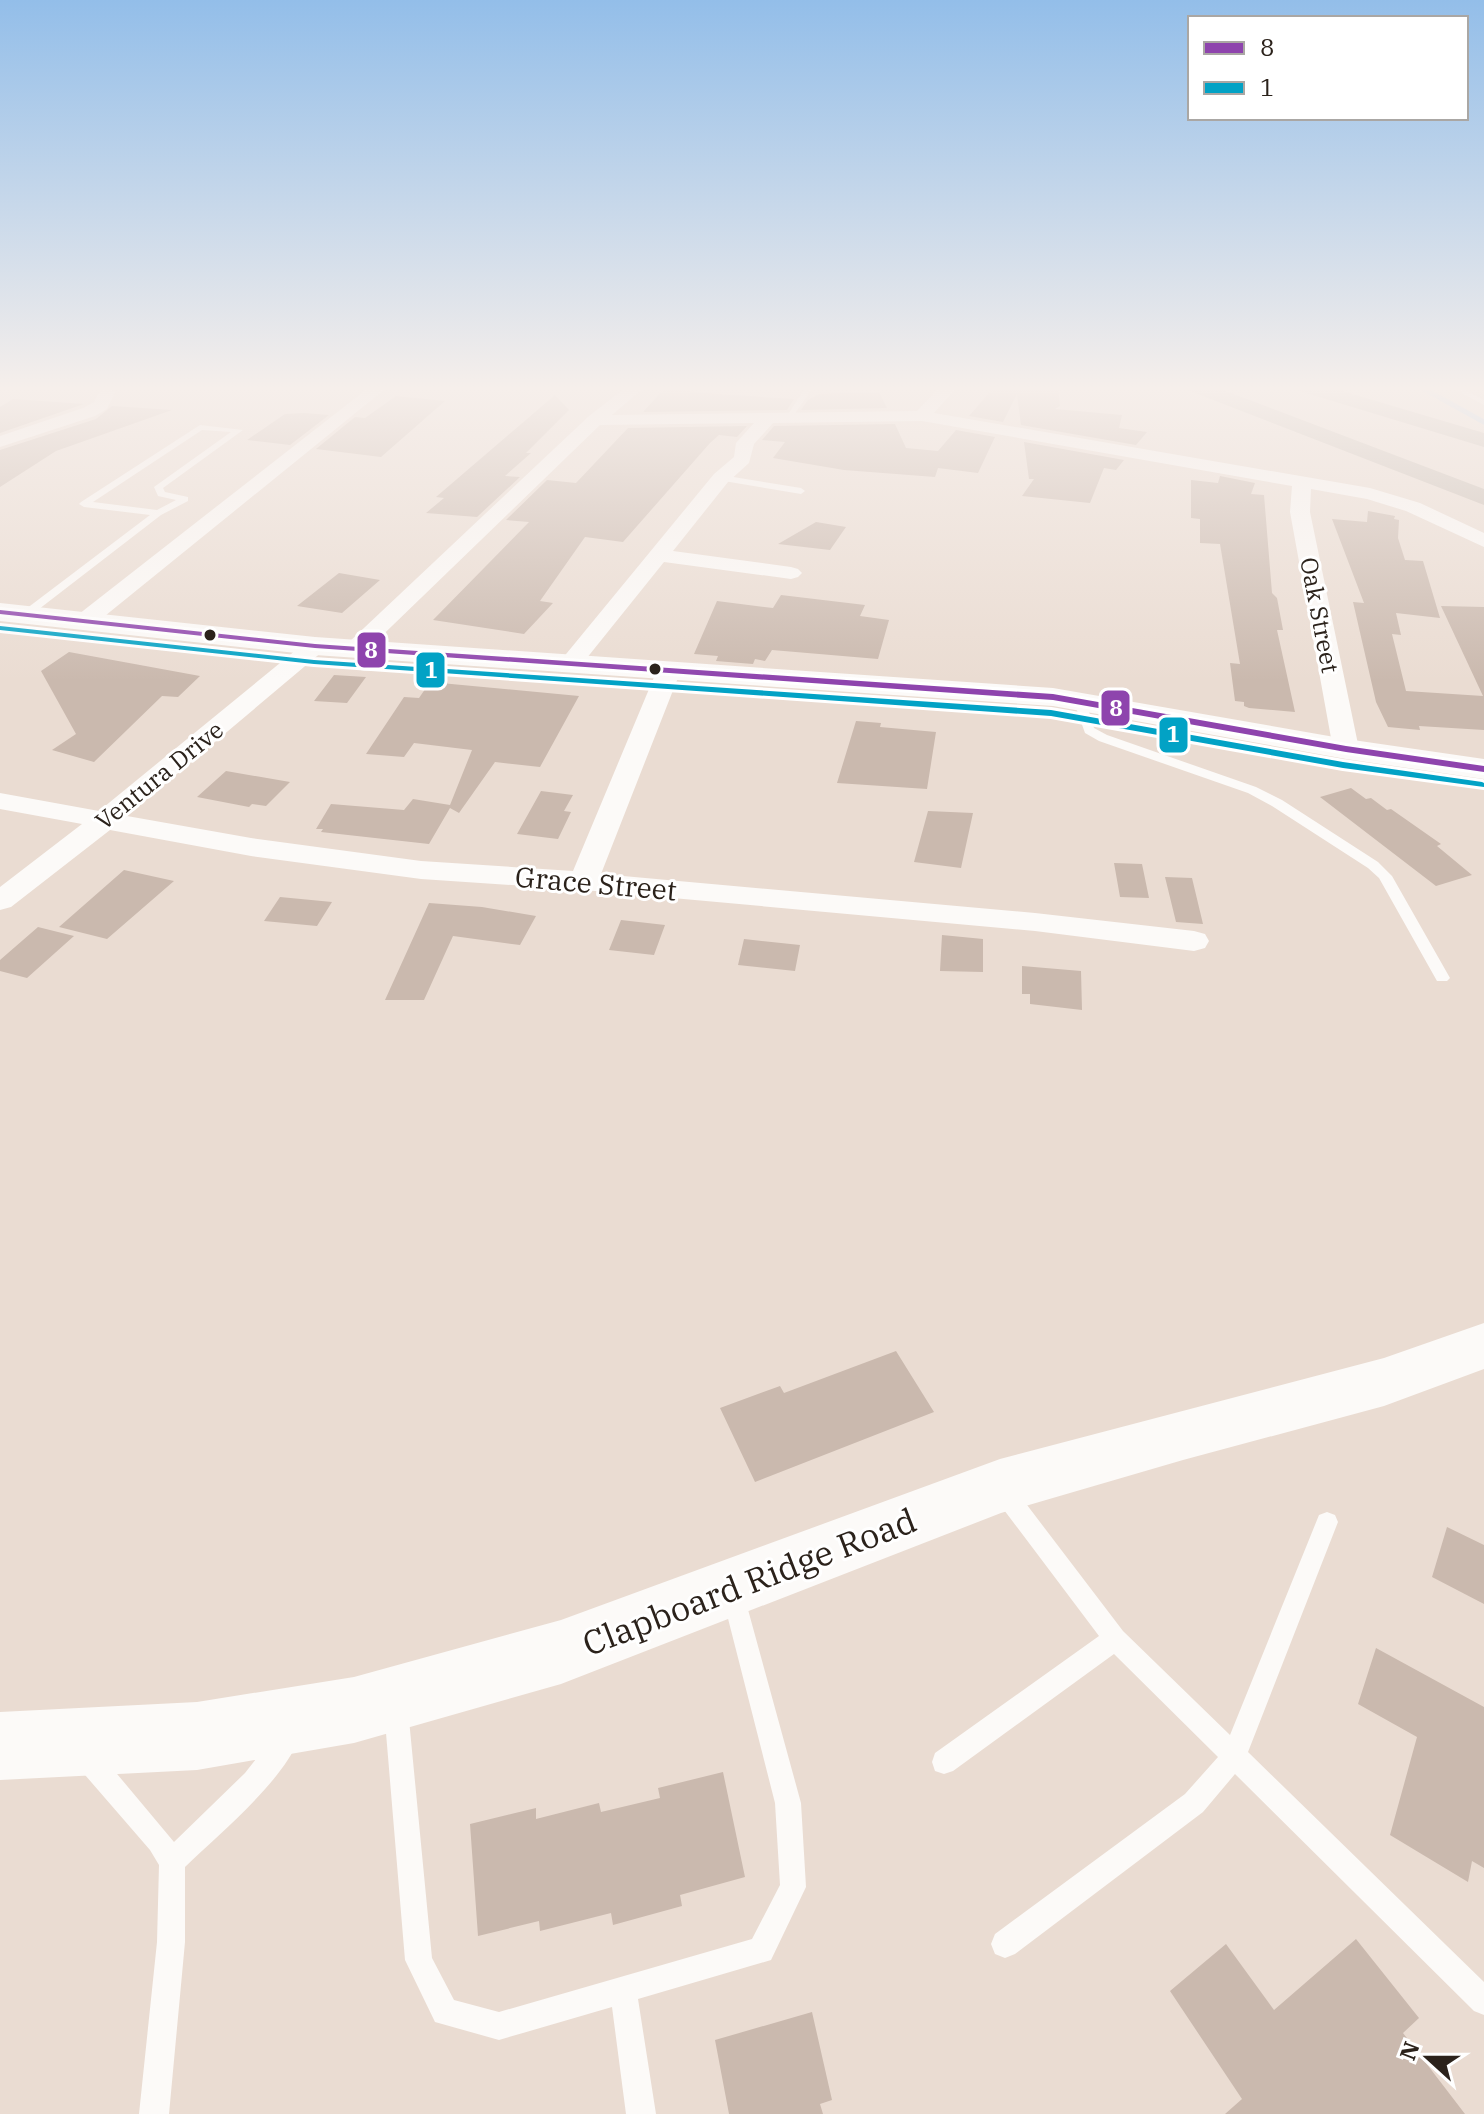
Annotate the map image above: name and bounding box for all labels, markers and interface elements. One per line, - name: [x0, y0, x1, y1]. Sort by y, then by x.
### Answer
- legend: [1188, 16, 1468, 120]
- text: 8: [1260, 31, 1274, 63]
- text: 1: [1260, 71, 1274, 103]
- street label: Oak Street: [1293, 554, 1347, 676]
- unlabelled marker: [202, 627, 218, 643]
- line badge: 8: [356, 631, 387, 669]
- text: 8: [364, 635, 378, 664]
- line badge: 1: [415, 651, 446, 689]
- text: 1: [424, 655, 438, 684]
- unlabelled marker: [647, 661, 663, 677]
- line badge: 8: [1100, 689, 1131, 727]
- text: 8: [1109, 693, 1123, 722]
- street label: Ventura Drive: [88, 713, 230, 837]
- line badge: 1: [1158, 716, 1189, 754]
- text: 1: [1166, 719, 1180, 748]
- street label: Grace Street: [514, 858, 679, 909]
- street label: Clapboard Ridge Road: [576, 1497, 922, 1665]
- north arrow: [1388, 2018, 1468, 2098]
- text: N: [1392, 2037, 1426, 2064]

